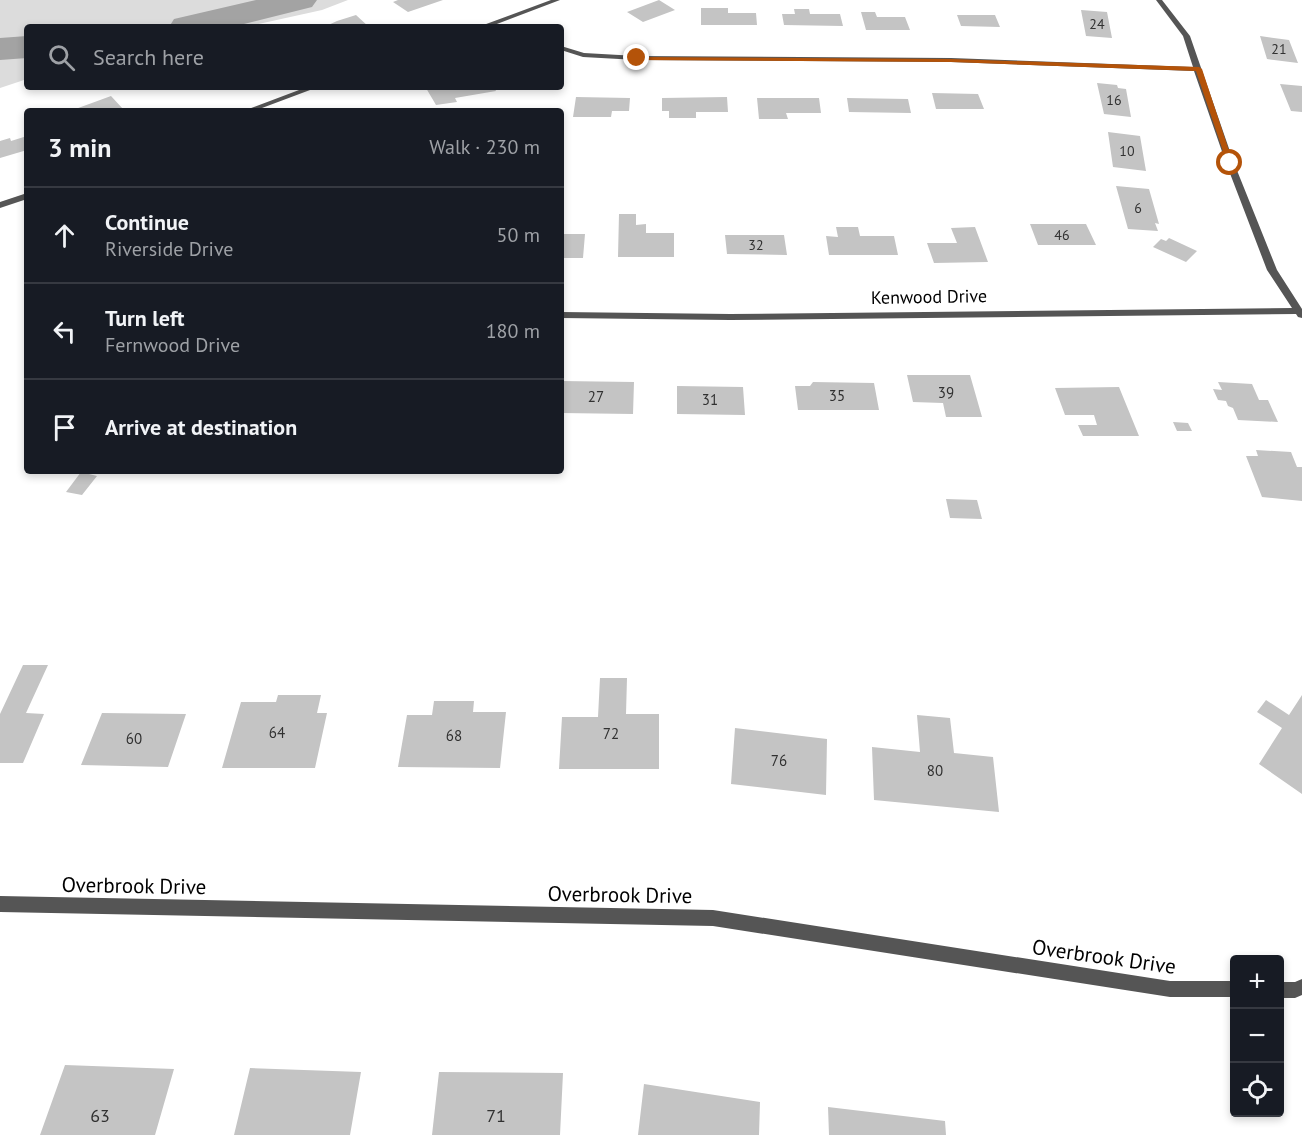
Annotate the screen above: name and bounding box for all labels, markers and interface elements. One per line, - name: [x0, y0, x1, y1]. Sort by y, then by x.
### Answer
- house number: 24: [1089, 15, 1105, 33]
- search box: [24, 24, 564, 90]
- house number: 21: [1271, 40, 1287, 58]
- icon: search: [45, 41, 78, 74]
- text: Search here: [93, 43, 204, 71]
- route end: [623, 44, 649, 70]
- house number: 16: [1106, 91, 1122, 109]
- text: 3 min: [48, 131, 111, 164]
- text: Walk · 230 m: [429, 134, 540, 160]
- house number: 10: [1119, 142, 1135, 160]
- route start: [1216, 149, 1242, 175]
- house number: 6: [1134, 199, 1142, 217]
- text: Continue: [105, 208, 189, 236]
- icon: ahead: [48, 219, 81, 252]
- text: 50 m: [497, 222, 540, 248]
- house number: 46: [1054, 226, 1070, 244]
- text: Riverside Drive: [105, 236, 234, 262]
- house number: 32: [748, 236, 764, 254]
- street label: Kenwood Drive: [871, 284, 987, 309]
- text: Turn left: [105, 304, 185, 332]
- icon: left: [48, 315, 81, 348]
- text: 180 m: [486, 318, 540, 344]
- text: Fernwood Drive: [105, 332, 240, 358]
- house number: 39: [938, 383, 954, 402]
- house number: 35: [829, 386, 845, 405]
- house number: 27: [588, 387, 604, 406]
- house number: 31: [702, 390, 718, 409]
- icon: arrive: [48, 411, 81, 444]
- text: Arrive at destination: [105, 413, 297, 441]
- house number: 64: [269, 723, 285, 742]
- house number: 72: [603, 724, 619, 743]
- house number: 68: [446, 726, 462, 745]
- house number: 60: [126, 729, 142, 748]
- house number: 76: [771, 751, 787, 770]
- house number: 80: [927, 761, 943, 780]
- street label: Overbrook Drive: [61, 871, 207, 900]
- street label: Overbrook Drive: [547, 880, 693, 909]
- street label: Overbrook Drive: [1030, 933, 1178, 980]
- map controls: [1230, 955, 1284, 1117]
- button: +: [1230, 955, 1284, 1009]
- button: −: [1230, 1009, 1284, 1063]
- button: locate: [1230, 1063, 1284, 1117]
- house number: 63: [90, 1104, 110, 1127]
- house number: 71: [486, 1104, 506, 1127]

